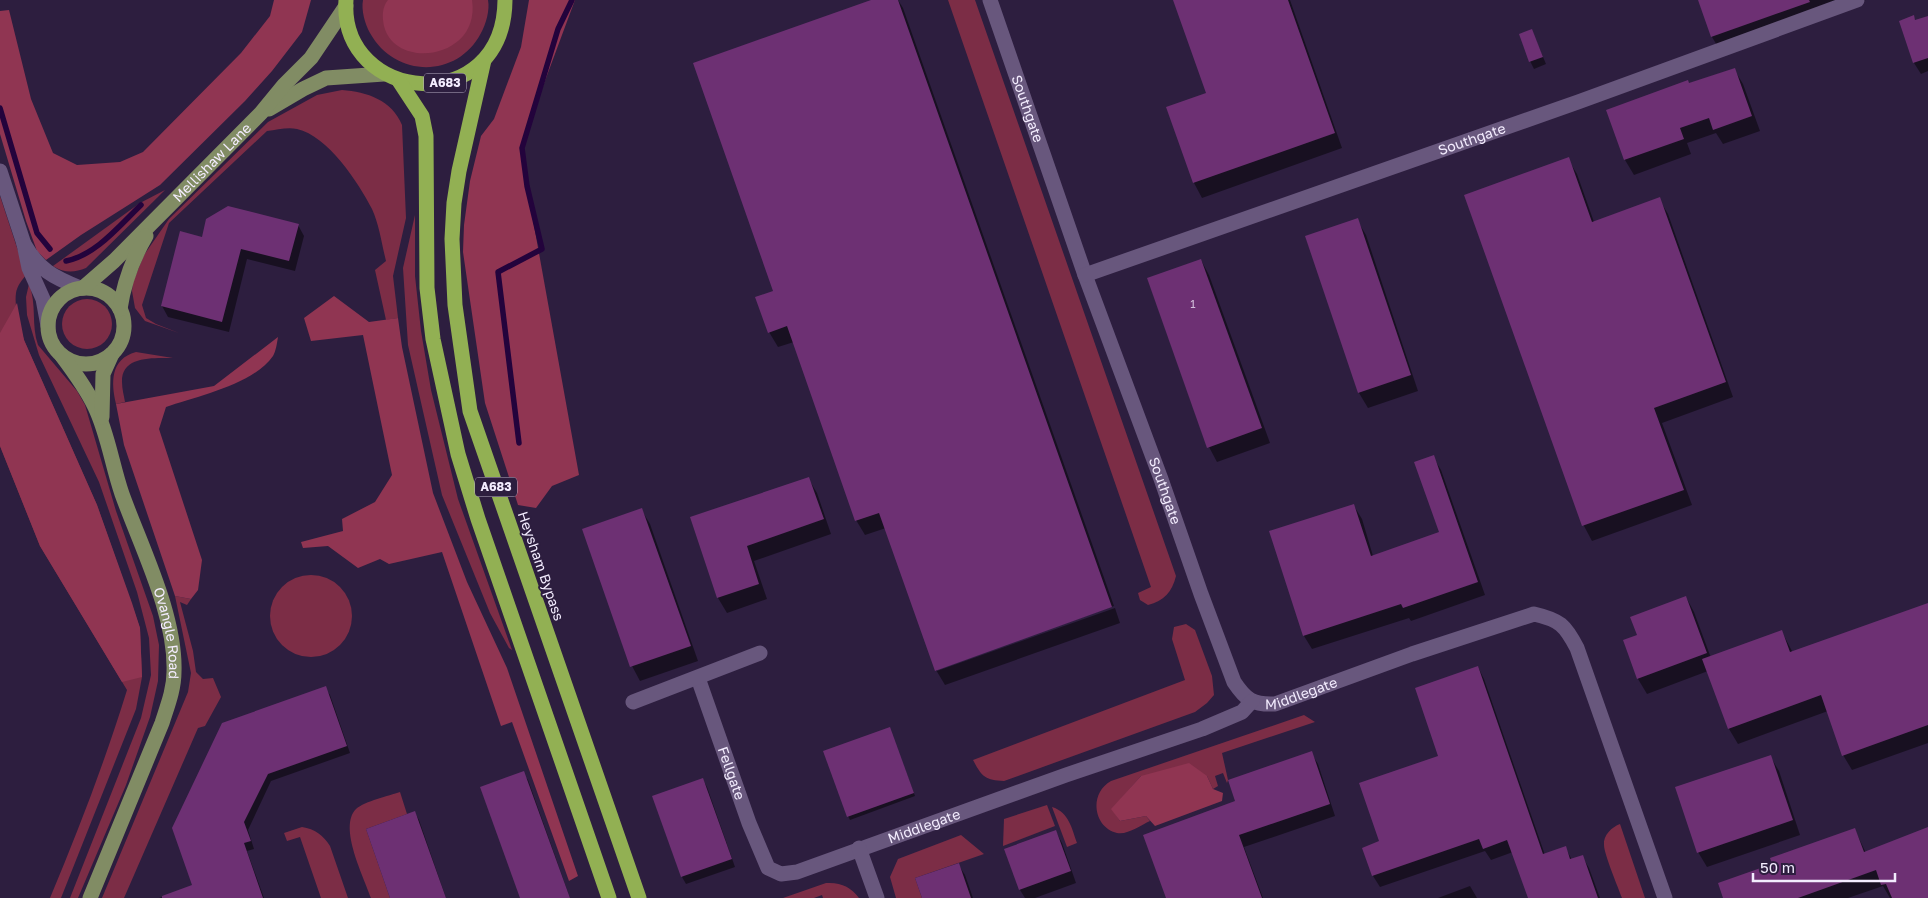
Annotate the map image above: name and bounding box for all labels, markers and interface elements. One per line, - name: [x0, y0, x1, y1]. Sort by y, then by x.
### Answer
- street label: Southgate: [1009, 73, 1048, 145]
- road number: A683: [424, 74, 466, 92]
- street label: Mellishaw Lane: [169, 119, 254, 205]
- street label: Southgate: [1436, 119, 1508, 158]
- house number: 1: [1190, 297, 1196, 310]
- street label: Southgate: [1146, 455, 1185, 526]
- road number: A683: [475, 478, 517, 497]
- street label: Heysham Bypass: [515, 509, 568, 623]
- street label: Ovangle Road: [150, 585, 183, 679]
- street label: Middlegate: [1265, 673, 1339, 712]
- street label: Fellgate: [715, 744, 749, 802]
- street label: Middlegate: [885, 805, 962, 847]
- scale bar: [1753, 850, 1896, 882]
- text: 50 m: [1760, 858, 1795, 876]

